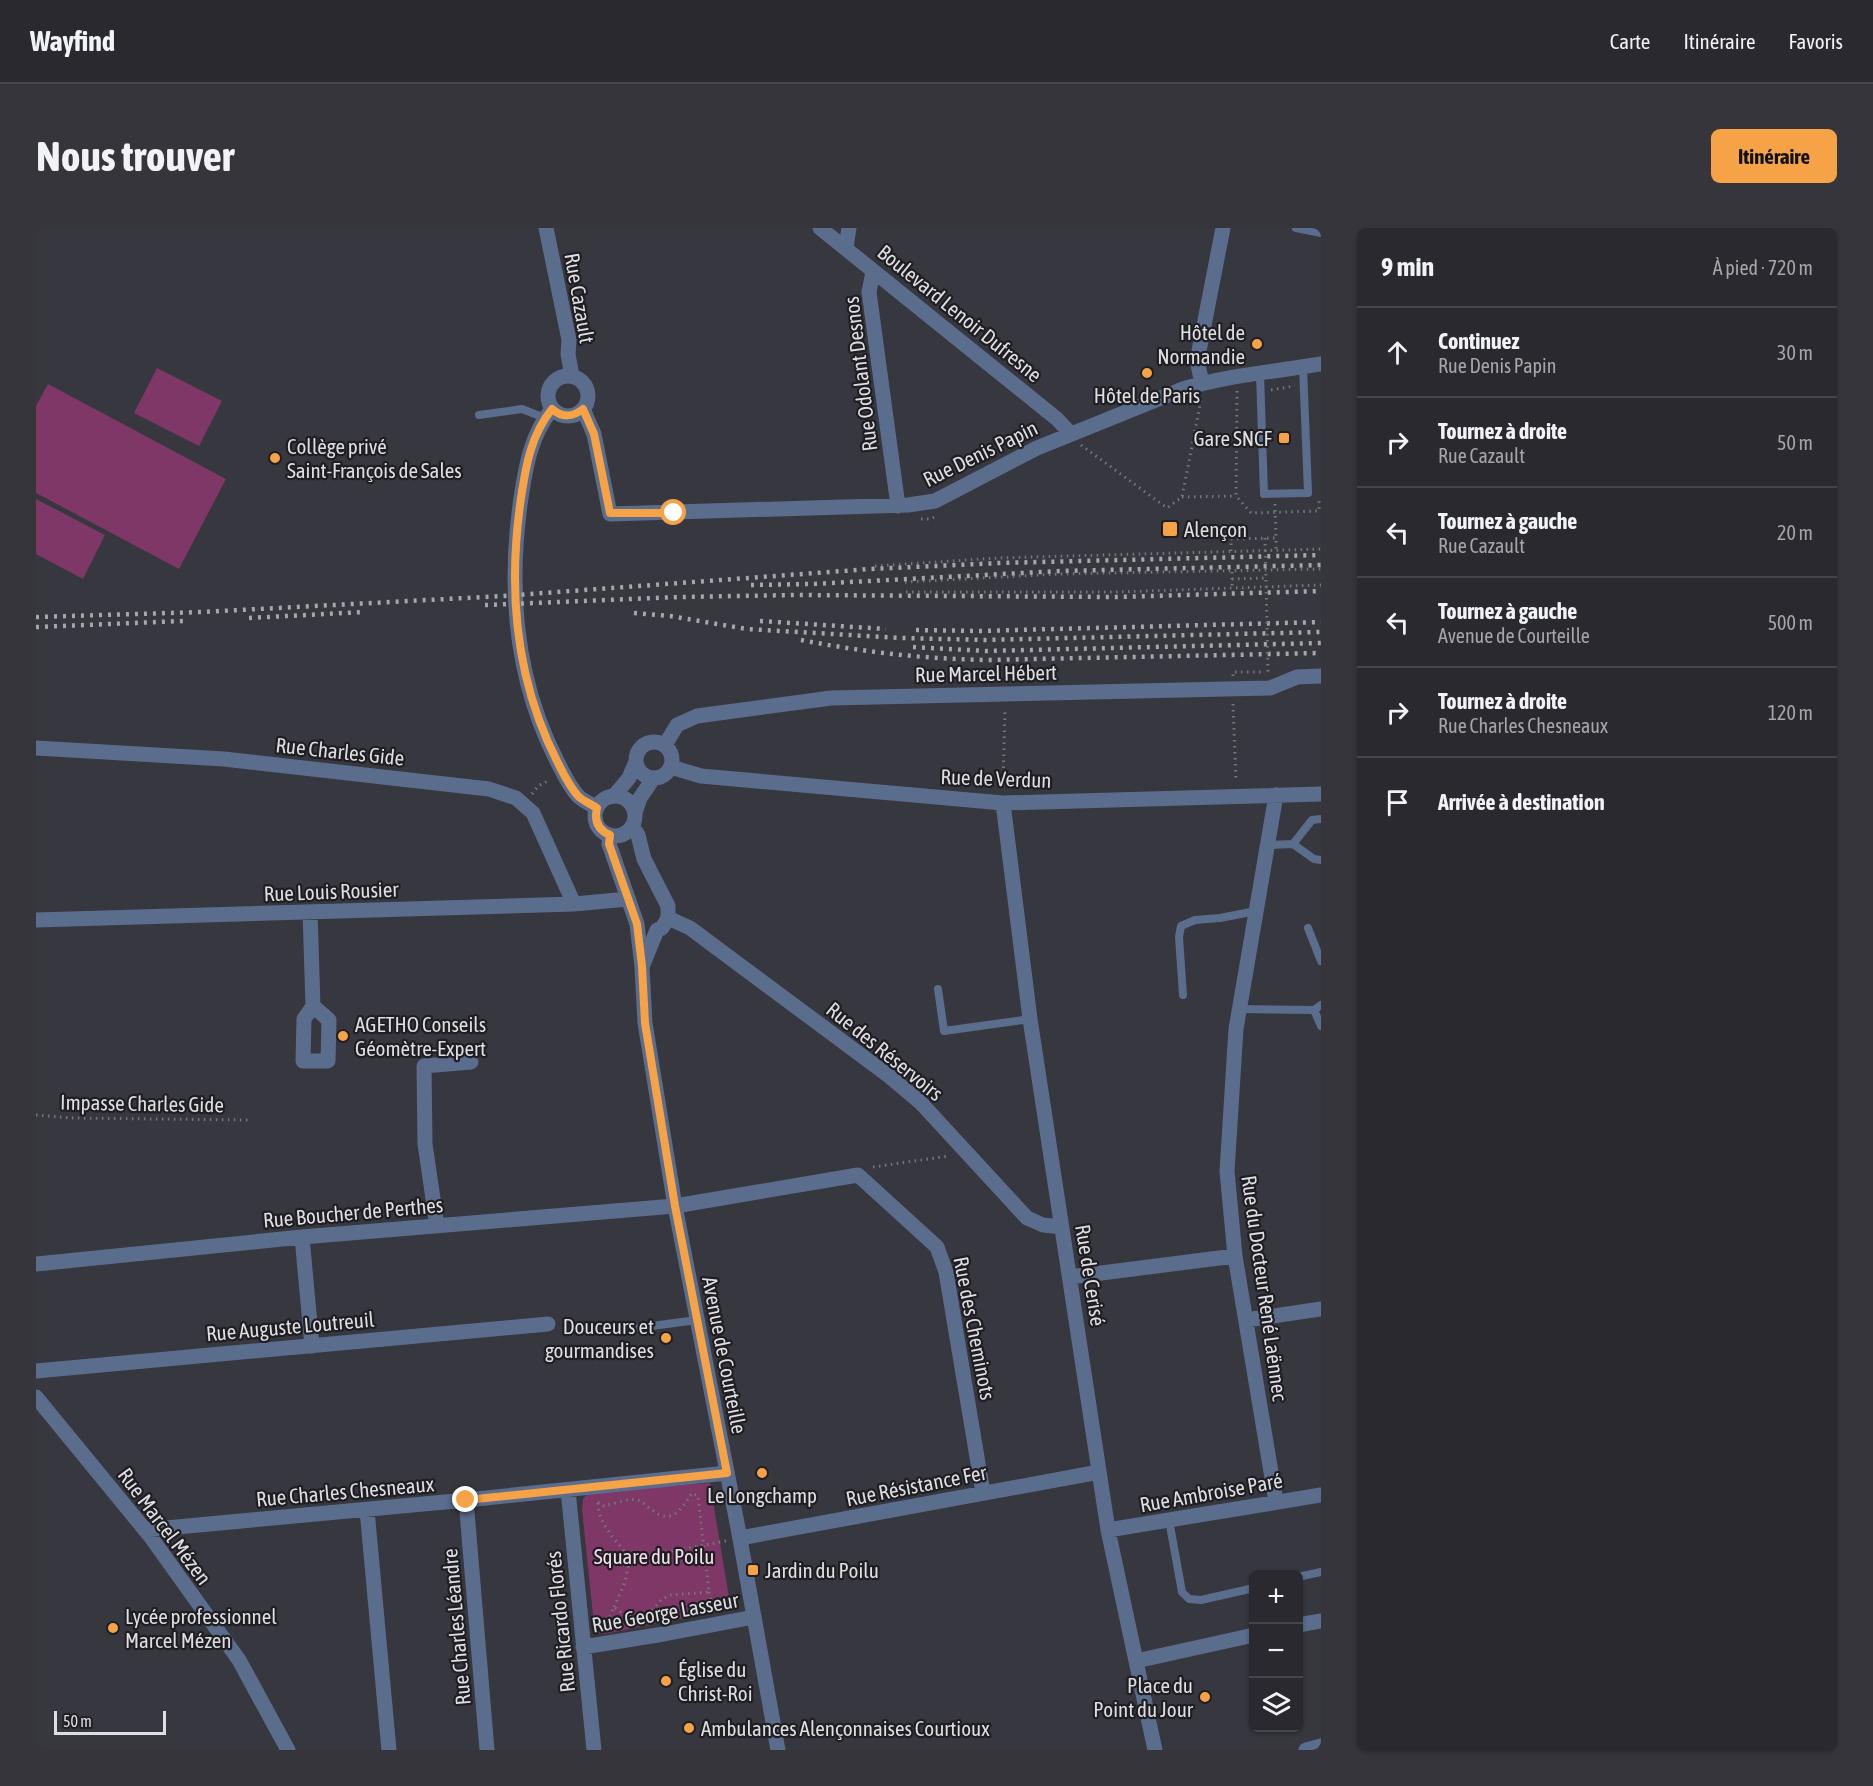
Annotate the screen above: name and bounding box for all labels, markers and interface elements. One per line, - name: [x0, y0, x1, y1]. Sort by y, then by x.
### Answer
- text: Wayfind: [30, 25, 115, 57]
- text: Carte: [1610, 29, 1650, 53]
- text: Itinéraire: [1683, 29, 1755, 53]
- text: Favoris: [1788, 29, 1843, 53]
- button: Itinéraire: [1711, 129, 1837, 183]
- text: Nous trouver: [36, 132, 234, 180]
- street label: Boulevard Lenoir Dufresne: [873, 239, 1047, 387]
- street label: Rue Cazault: [560, 251, 600, 345]
- text: 9 min: [1381, 252, 1434, 282]
- text: À pied · 720 m: [1713, 256, 1813, 279]
- street label: Rue Odolant Desnos: [839, 295, 881, 453]
- place label: Hôtel de Normandie: [1157, 320, 1245, 368]
- text: Continuez: [1438, 328, 1520, 354]
- icon: ahead: [1381, 336, 1414, 369]
- marker: Hôtel de Normandie: [1250, 337, 1264, 351]
- text: 30 m: [1777, 341, 1813, 364]
- text: Rue Denis Papin: [1438, 354, 1556, 377]
- marker: Hôtel de Paris: [1140, 366, 1154, 380]
- place label: Hôtel de Paris: [1094, 383, 1200, 407]
- street label: Rue Denis Papin: [919, 415, 1041, 491]
- text: Tournez à droite: [1438, 418, 1567, 444]
- place label: Gare SNCF: [1193, 426, 1273, 450]
- icon: right: [1381, 426, 1414, 459]
- marker: Gare SNCF: [1277, 431, 1291, 445]
- text: 50 m: [1777, 431, 1813, 454]
- place label: Collège privé Saint-François de Sales: [287, 434, 462, 482]
- text: Rue Cazault: [1438, 444, 1525, 467]
- marker: Collège privé Saint-François de Sales: [268, 451, 282, 465]
- route start: [660, 499, 686, 525]
- text: Tournez à gauche: [1438, 508, 1577, 534]
- icon: left: [1381, 516, 1414, 549]
- place label: Alençon: [1184, 517, 1247, 541]
- marker: Alençon: [1161, 520, 1179, 538]
- text: 20 m: [1777, 521, 1813, 544]
- text: Rue Cazault: [1438, 534, 1525, 557]
- text: Tournez à gauche: [1438, 598, 1577, 624]
- icon: left: [1381, 606, 1414, 639]
- text: 500 m: [1768, 611, 1813, 634]
- text: Avenue de Courteille: [1438, 624, 1590, 647]
- street label: Rue Marcel Hébert: [915, 660, 1057, 686]
- text: Tournez à droite: [1438, 688, 1567, 714]
- icon: right: [1381, 696, 1414, 729]
- text: 120 m: [1768, 701, 1813, 724]
- text: Rue Charles Chesneaux: [1438, 714, 1608, 737]
- street label: Rue Charles Gide: [274, 732, 406, 770]
- street label: Rue de Verdun: [940, 764, 1052, 792]
- icon: arrive: [1381, 786, 1414, 819]
- text: Arrivée à destination: [1438, 789, 1605, 815]
- street label: Rue Louis Rousier: [263, 877, 400, 905]
- street label: Rue des Réservoirs: [822, 997, 948, 1105]
- place label: AGETHO Conseils Géomètre-Expert: [355, 1012, 486, 1060]
- marker: AGETHO Conseils Géomètre-Expert: [336, 1029, 350, 1043]
- street label: Impasse Charles Gide: [60, 1090, 224, 1116]
- street label: Rue du Docteur René Laënnec: [1237, 1174, 1293, 1403]
- street label: Rue Boucher de Perthes: [262, 1192, 444, 1232]
- street label: Rue de Cerisé: [1071, 1223, 1111, 1327]
- street label: Rue des Cheminots: [949, 1254, 1001, 1402]
- street label: Avenue de Courteille: [698, 1274, 752, 1436]
- street label: Rue Auguste Loutreuil: [205, 1307, 376, 1345]
- place label: Douceurs et gourmandises: [545, 1314, 654, 1362]
- marker: Douceurs et gourmandises: [659, 1331, 673, 1345]
- street label: Rue Résistance Fer: [844, 1459, 989, 1510]
- street label: Rue Marcel Mézen: [113, 1463, 217, 1589]
- marker: Le Longchamp: [755, 1466, 769, 1480]
- street label: Rue Ambroise Paré: [1138, 1468, 1284, 1516]
- street label: Rue Charles Chesneaux: [255, 1471, 435, 1511]
- place label: Le Longchamp: [707, 1483, 817, 1507]
- route end: [452, 1486, 478, 1512]
- park label: Square du Poilu: [594, 1544, 714, 1568]
- street label: Rue Charles Léandre: [437, 1548, 475, 1706]
- street label: Rue Ricardo Florés: [541, 1550, 579, 1694]
- place label: Jardin du Poilu: [765, 1558, 879, 1582]
- marker: Jardin du Poilu: [746, 1563, 760, 1577]
- map controls: [1249, 1570, 1303, 1732]
- button: +: [1249, 1570, 1303, 1624]
- street label: Rue George Lasseur: [590, 1587, 741, 1637]
- place label: Lycée professionnel Marcel Mézen: [125, 1604, 277, 1652]
- marker: Lycée professionnel Marcel Mézen: [106, 1621, 120, 1635]
- button: −: [1249, 1624, 1303, 1678]
- place label: Église du Christ-Roi: [678, 1657, 753, 1705]
- place label: Place du Point du Jour: [1093, 1673, 1194, 1721]
- marker: Église du Christ-Roi: [659, 1674, 673, 1688]
- button: layers: [1249, 1678, 1303, 1732]
- marker: Place du Point du Jour: [1198, 1690, 1212, 1704]
- scale bar: [54, 1708, 166, 1736]
- text: 50 m: [63, 1712, 92, 1730]
- place label: Ambulances Alençonnaises Courtioux: [701, 1716, 990, 1740]
- marker: Ambulances Alençonnaises Courtioux: [682, 1721, 696, 1735]

